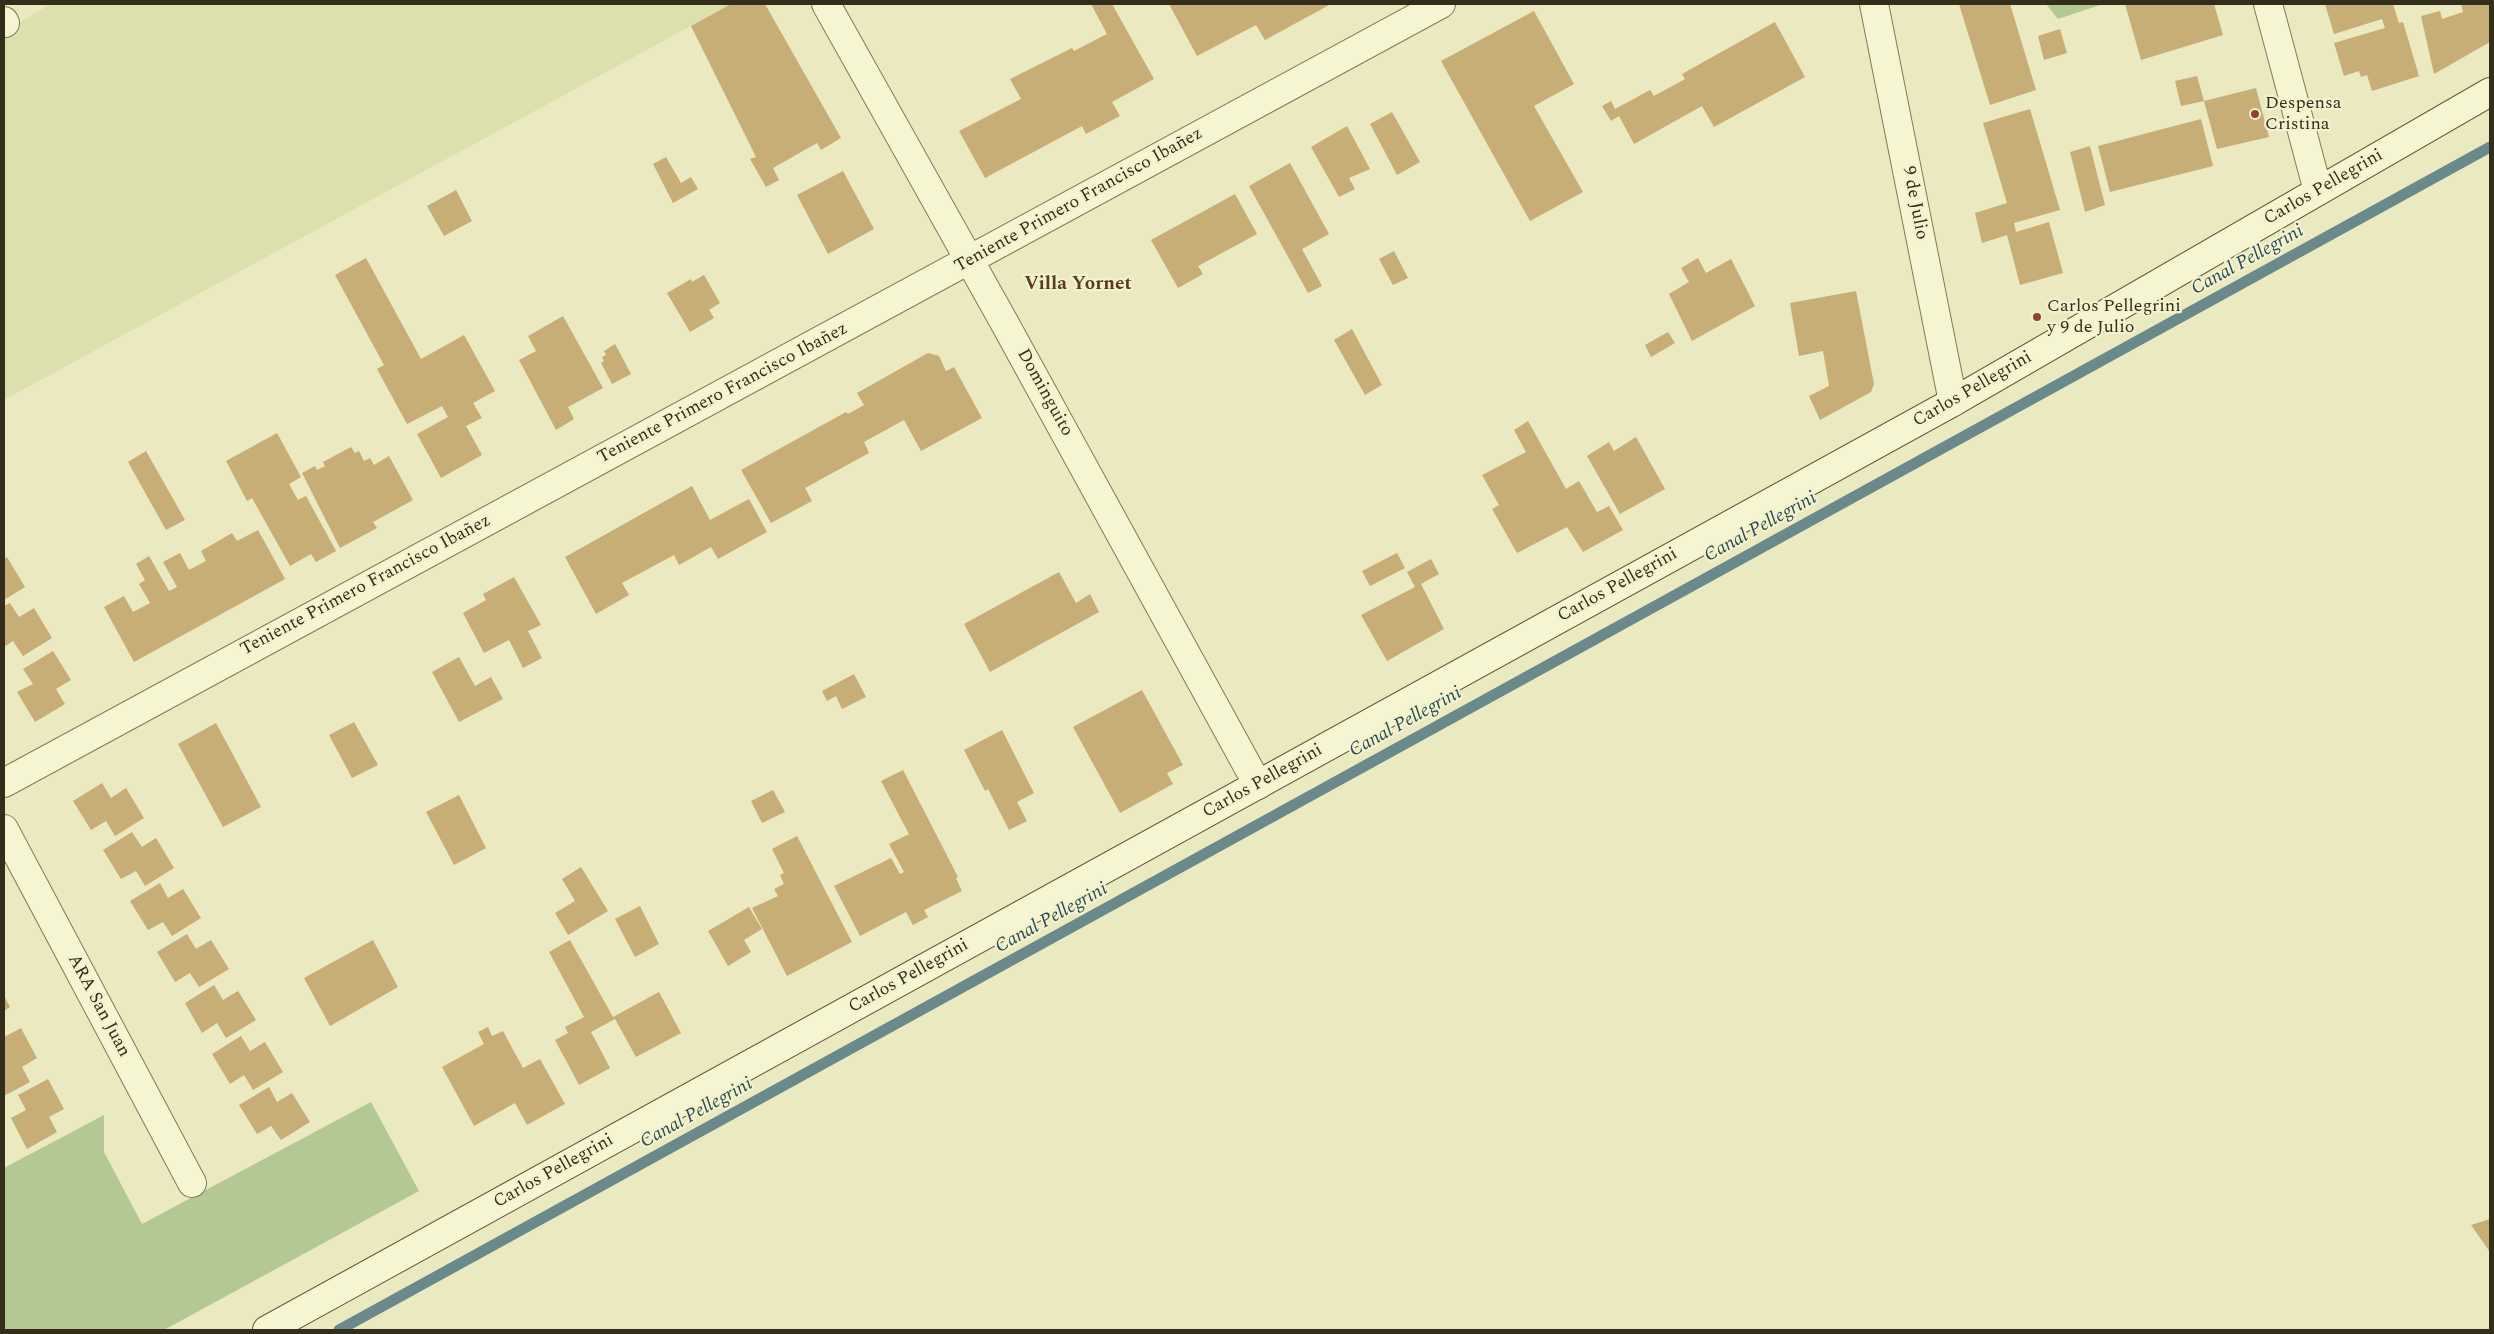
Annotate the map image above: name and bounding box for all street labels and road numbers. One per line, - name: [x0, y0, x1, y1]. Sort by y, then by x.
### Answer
- street label: Teniente Primero Francisco Ibañez: [951, 124, 1207, 278]
- street label: Carlos Pellegrini: [2261, 145, 2387, 231]
- street label: 9 de Julio: [1896, 164, 1932, 242]
- street label: Teniente Primero Francisco Ibañez: [594, 319, 852, 469]
- street label: Dominguito: [1011, 345, 1077, 441]
- street label: Carlos Pellegrini: [1910, 347, 2036, 433]
- street label: Teniente Primero Francisco Ibañez: [237, 511, 495, 661]
- street label: Carlos Pellegrini: [1554, 544, 1682, 628]
- street label: Carlos Pellegrini: [1199, 740, 1327, 824]
- street label: Carlos Pellegrini: [845, 935, 973, 1019]
- street label: ARA San Juan: [62, 951, 134, 1061]
- street label: Carlos Pellegrini: [490, 1130, 618, 1214]

